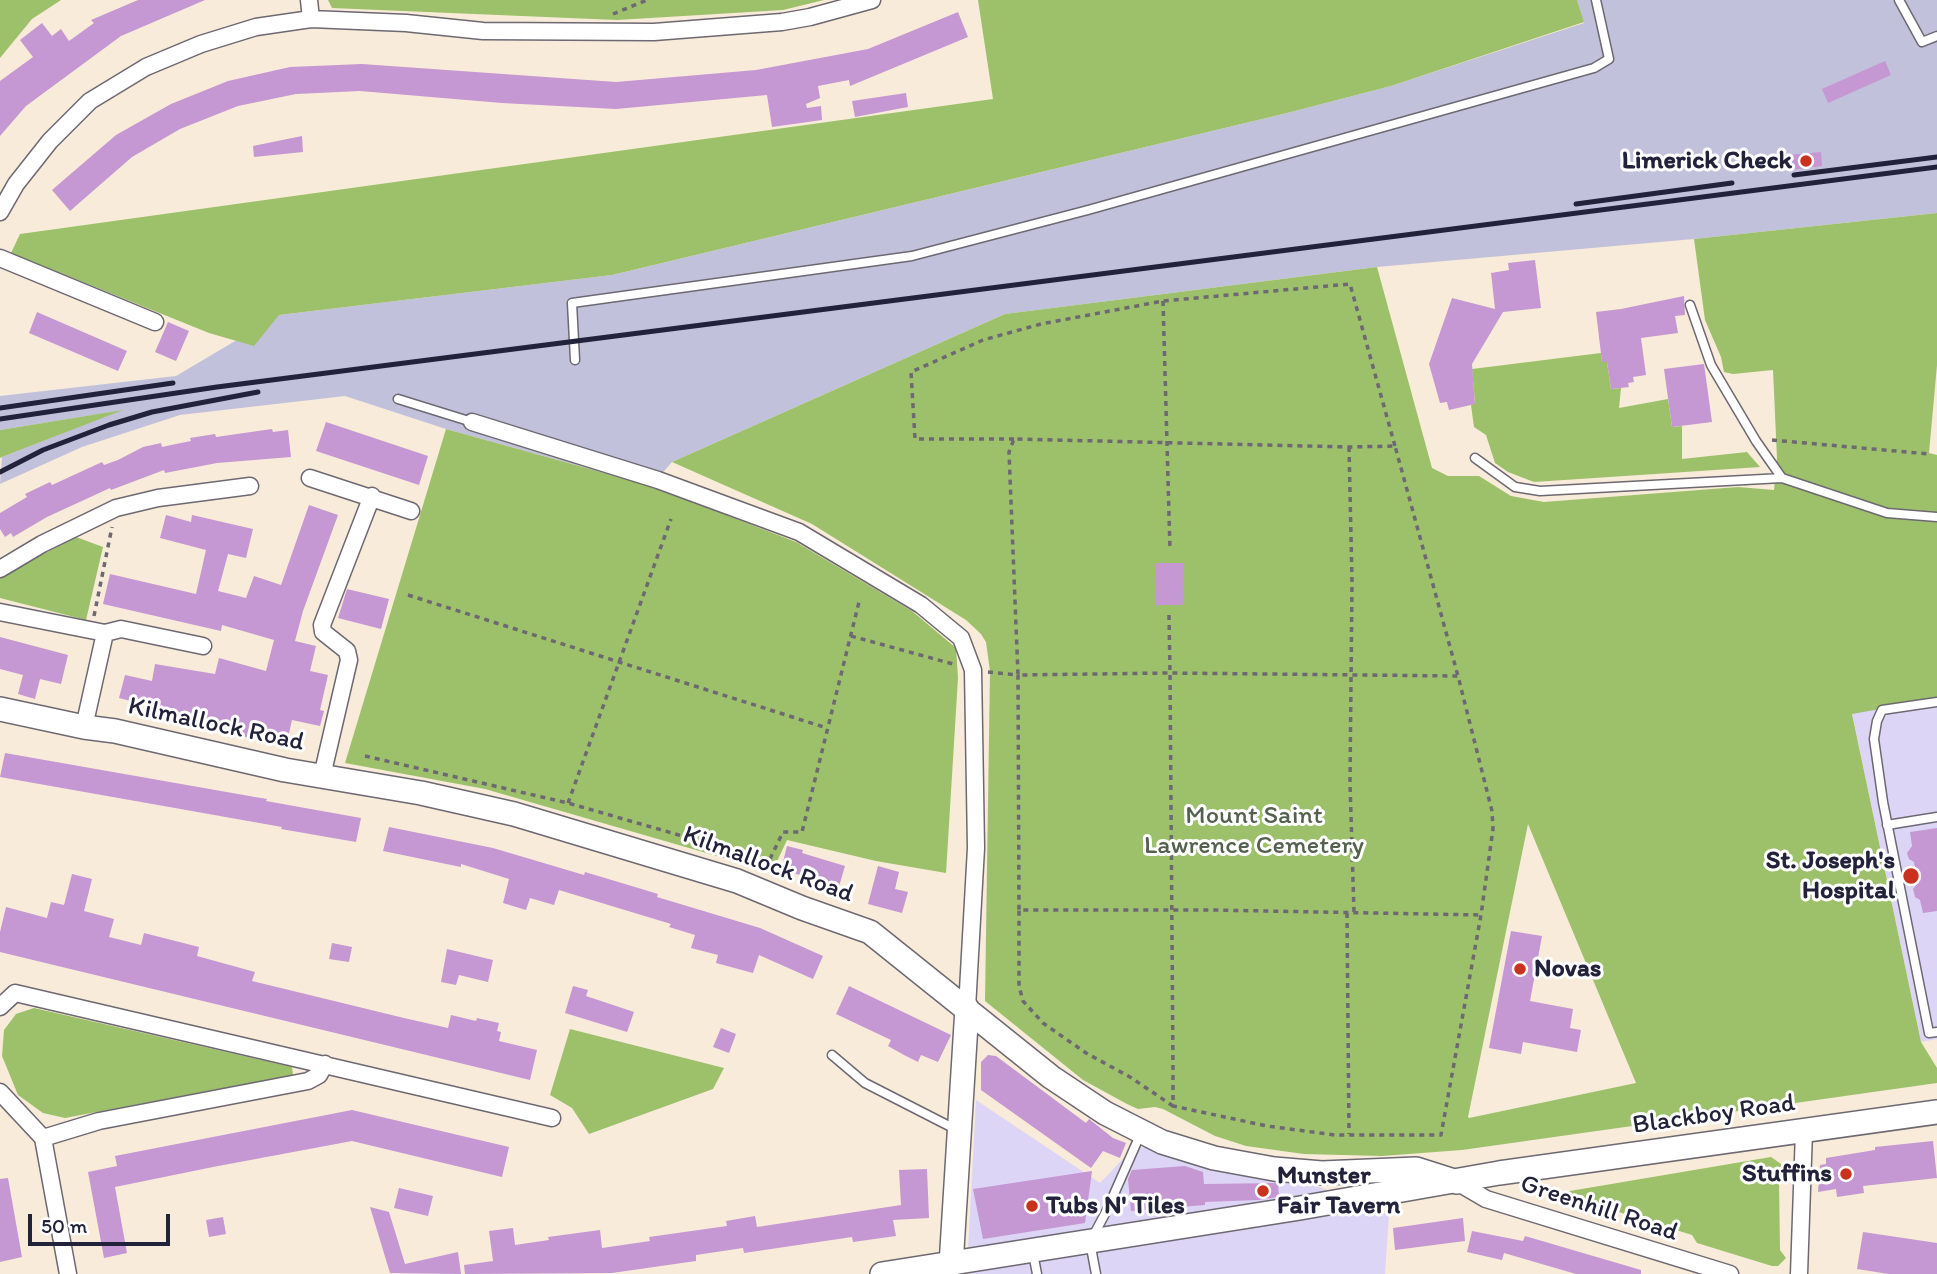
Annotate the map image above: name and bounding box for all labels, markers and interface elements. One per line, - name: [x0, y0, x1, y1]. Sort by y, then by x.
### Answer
- place label: Limerick Check: [1622, 145, 1792, 177]
- marker: Limerick Check: [1798, 153, 1814, 169]
- street label: Kilmallock Road: [125, 691, 307, 759]
- park label: Mount Saint Lawrence Cemetery: [1144, 800, 1364, 862]
- street label: Kilmallock Road: [678, 820, 858, 910]
- place label: St. Joseph's Hospital: [1766, 845, 1895, 906]
- marker: St. Joseph's Hospital: [1901, 866, 1921, 886]
- place label: Novas: [1534, 953, 1601, 985]
- marker: Novas: [1512, 961, 1528, 977]
- street label: Blackboy Road: [1631, 1088, 1797, 1142]
- place label: Stuffins: [1742, 1158, 1832, 1190]
- place label: Munster Fair Tavern: [1277, 1160, 1400, 1222]
- marker: Stuffins: [1838, 1166, 1854, 1182]
- street label: Greenhill Road: [1516, 1169, 1682, 1249]
- marker: Munster Fair Tavern: [1255, 1183, 1271, 1199]
- place label: Tubs N' Tiles: [1046, 1190, 1185, 1222]
- marker: Tubs N' Tiles: [1024, 1198, 1040, 1214]
- scale bar: [32, 1200, 173, 1244]
- text: 50 m: [41, 1213, 87, 1238]

